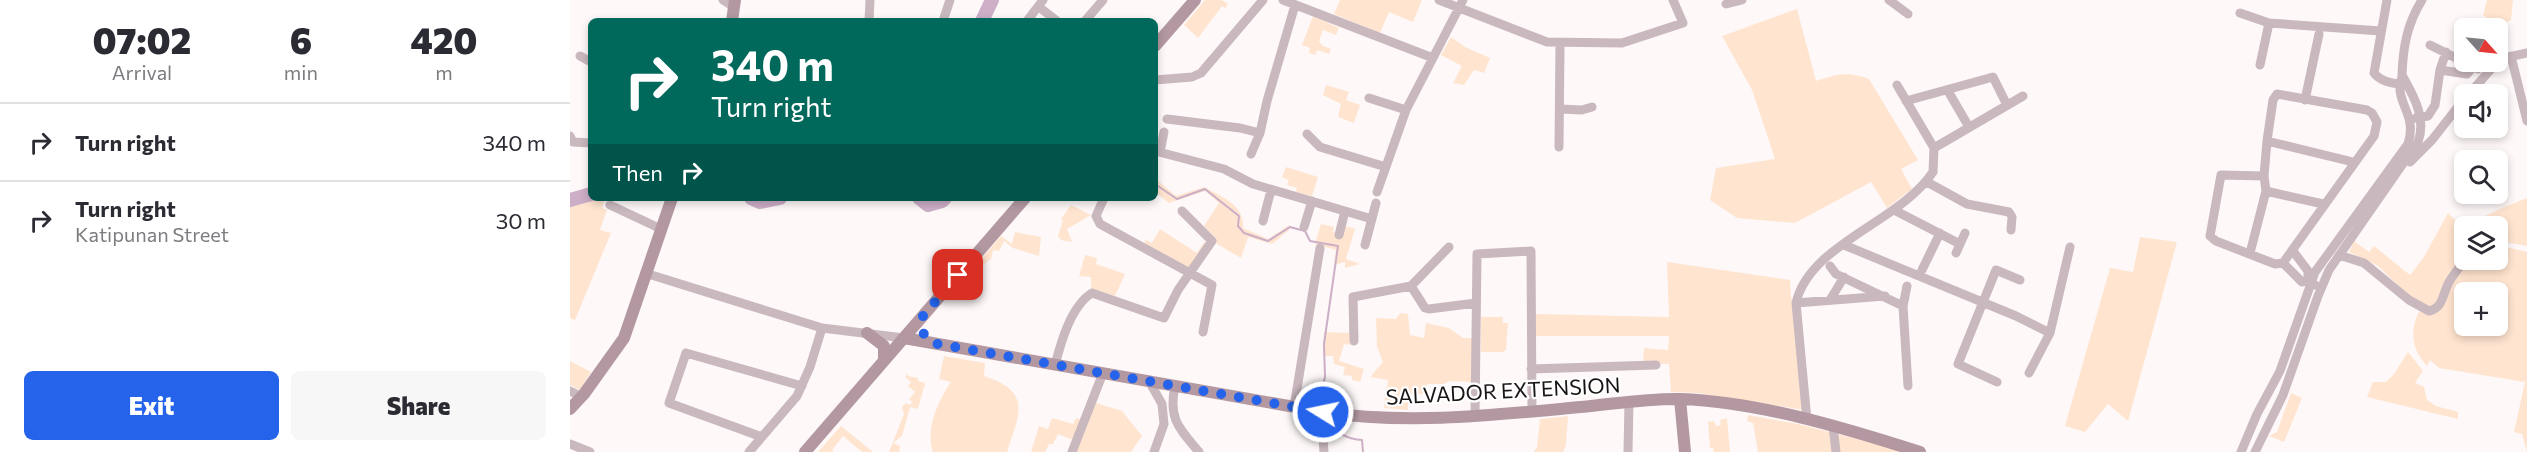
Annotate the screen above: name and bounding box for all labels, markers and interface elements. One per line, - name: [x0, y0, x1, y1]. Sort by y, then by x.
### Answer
- text: 07:02: [93, 17, 191, 61]
- text: 6: [290, 17, 312, 61]
- text: 420: [411, 17, 477, 61]
- north arrow: [2454, 18, 2508, 72]
- map controls: [2454, 18, 2508, 336]
- text: 340 m: [711, 38, 834, 90]
- icon: right: [612, 42, 690, 120]
- text: Arrival: [112, 60, 172, 84]
- text: min: [284, 60, 318, 84]
- text: m: [435, 60, 453, 84]
- button: sound: [2454, 84, 2508, 138]
- text: Turn right: [711, 90, 831, 123]
- icon: right: [24, 126, 57, 159]
- text: Turn right: [75, 129, 176, 156]
- text: 340 m: [482, 129, 546, 156]
- button: search: [2454, 150, 2508, 204]
- icon: right: [675, 156, 708, 189]
- text: Then: [612, 159, 663, 186]
- text: Turn right: [75, 195, 176, 222]
- icon: right: [24, 204, 57, 237]
- text: 30 m: [496, 207, 546, 234]
- button: layers: [2454, 216, 2508, 270]
- text: Katipunan Street: [75, 222, 229, 246]
- pin: [932, 249, 983, 300]
- icon: arrive: [941, 258, 974, 291]
- button: +: [2454, 282, 2508, 336]
- button: Exit: [24, 371, 279, 440]
- button: Share: [291, 371, 546, 440]
- street label: SALVADOR EXTENSION: [1385, 371, 1621, 409]
- position arrow: [1291, 380, 1355, 444]

